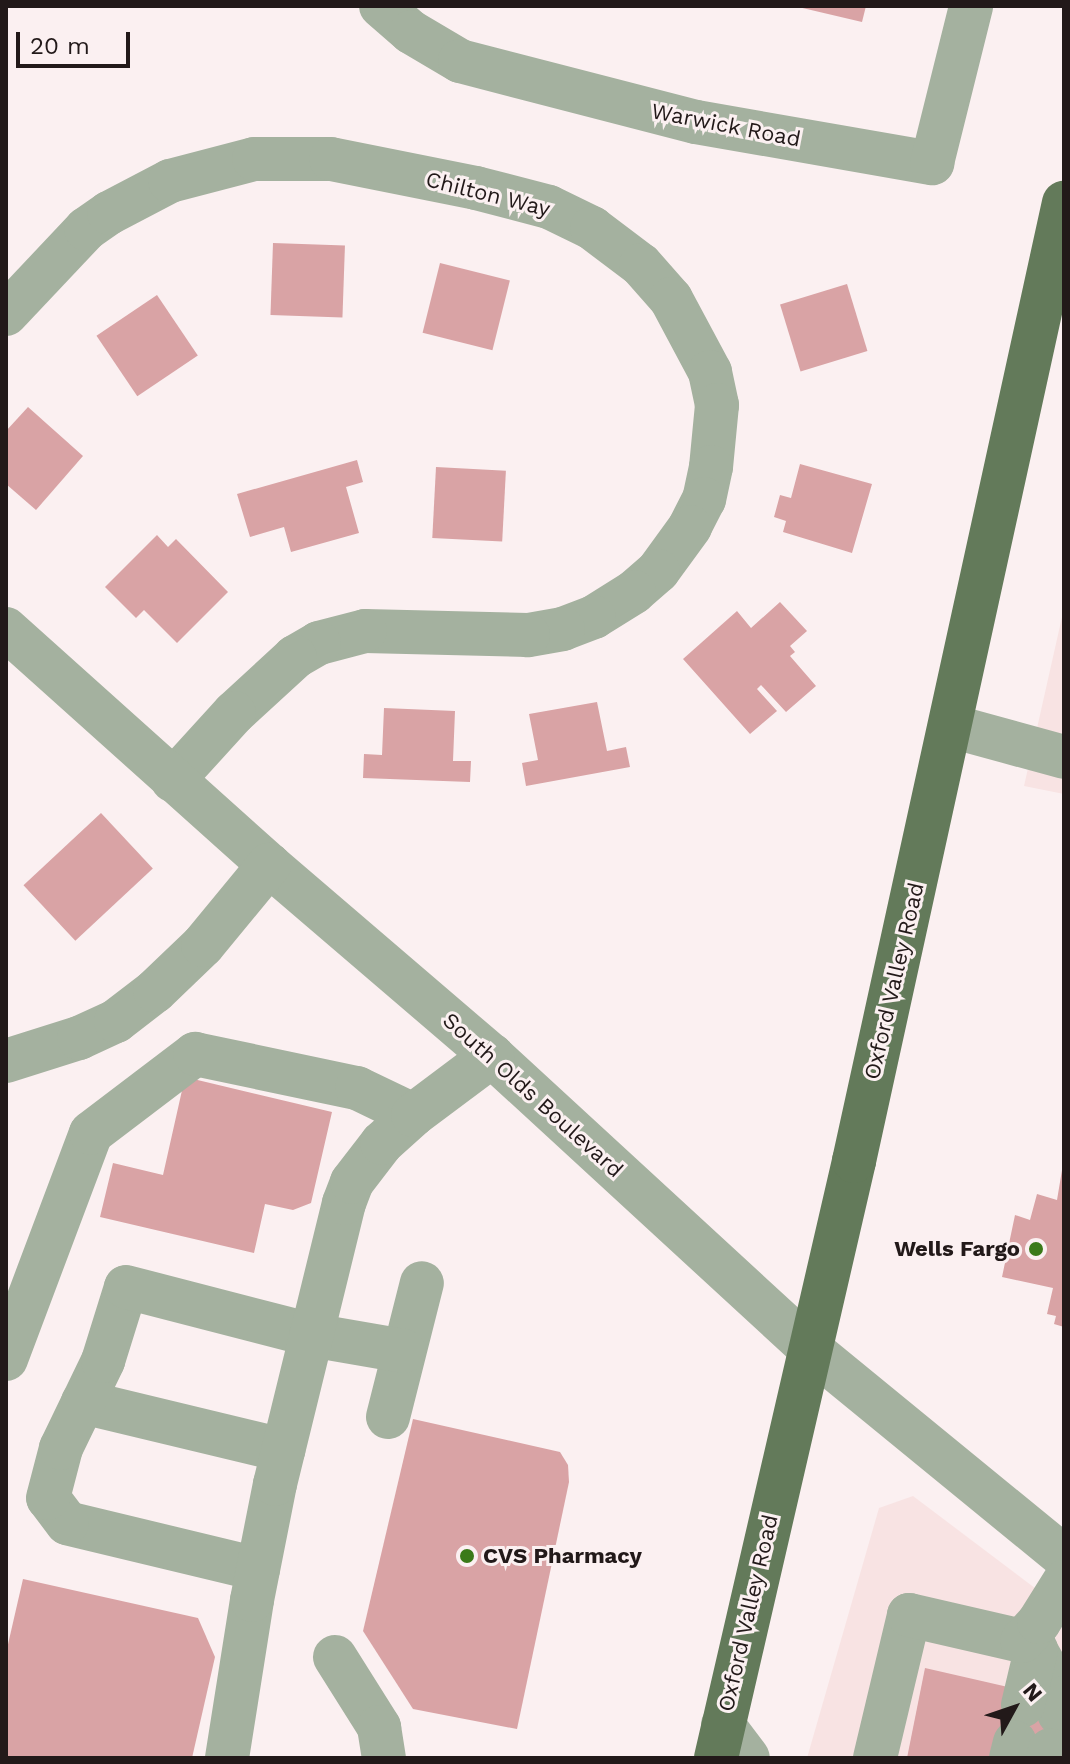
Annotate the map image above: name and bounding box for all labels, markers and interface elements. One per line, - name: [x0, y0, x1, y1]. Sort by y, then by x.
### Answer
- scale bar: [20, 16, 134, 66]
- text: 20 m: [30, 32, 90, 60]
- street label: Warwick Road: [649, 98, 803, 152]
- street label: Chilton Way: [423, 166, 553, 222]
- street label: Oxford Valley Road: [858, 879, 930, 1083]
- street label: South Olds Boulevard: [437, 1007, 629, 1183]
- place label: Wells Fargo: [894, 1236, 1020, 1262]
- marker: Wells Fargo: [1027, 1240, 1045, 1258]
- street label: Oxford Valley Road: [712, 1511, 784, 1715]
- place label: CVS Pharmacy: [483, 1543, 642, 1569]
- marker: CVS Pharmacy: [458, 1547, 476, 1565]
- north arrow: [974, 1668, 1054, 1748]
- text: N: [1018, 1678, 1048, 1707]

